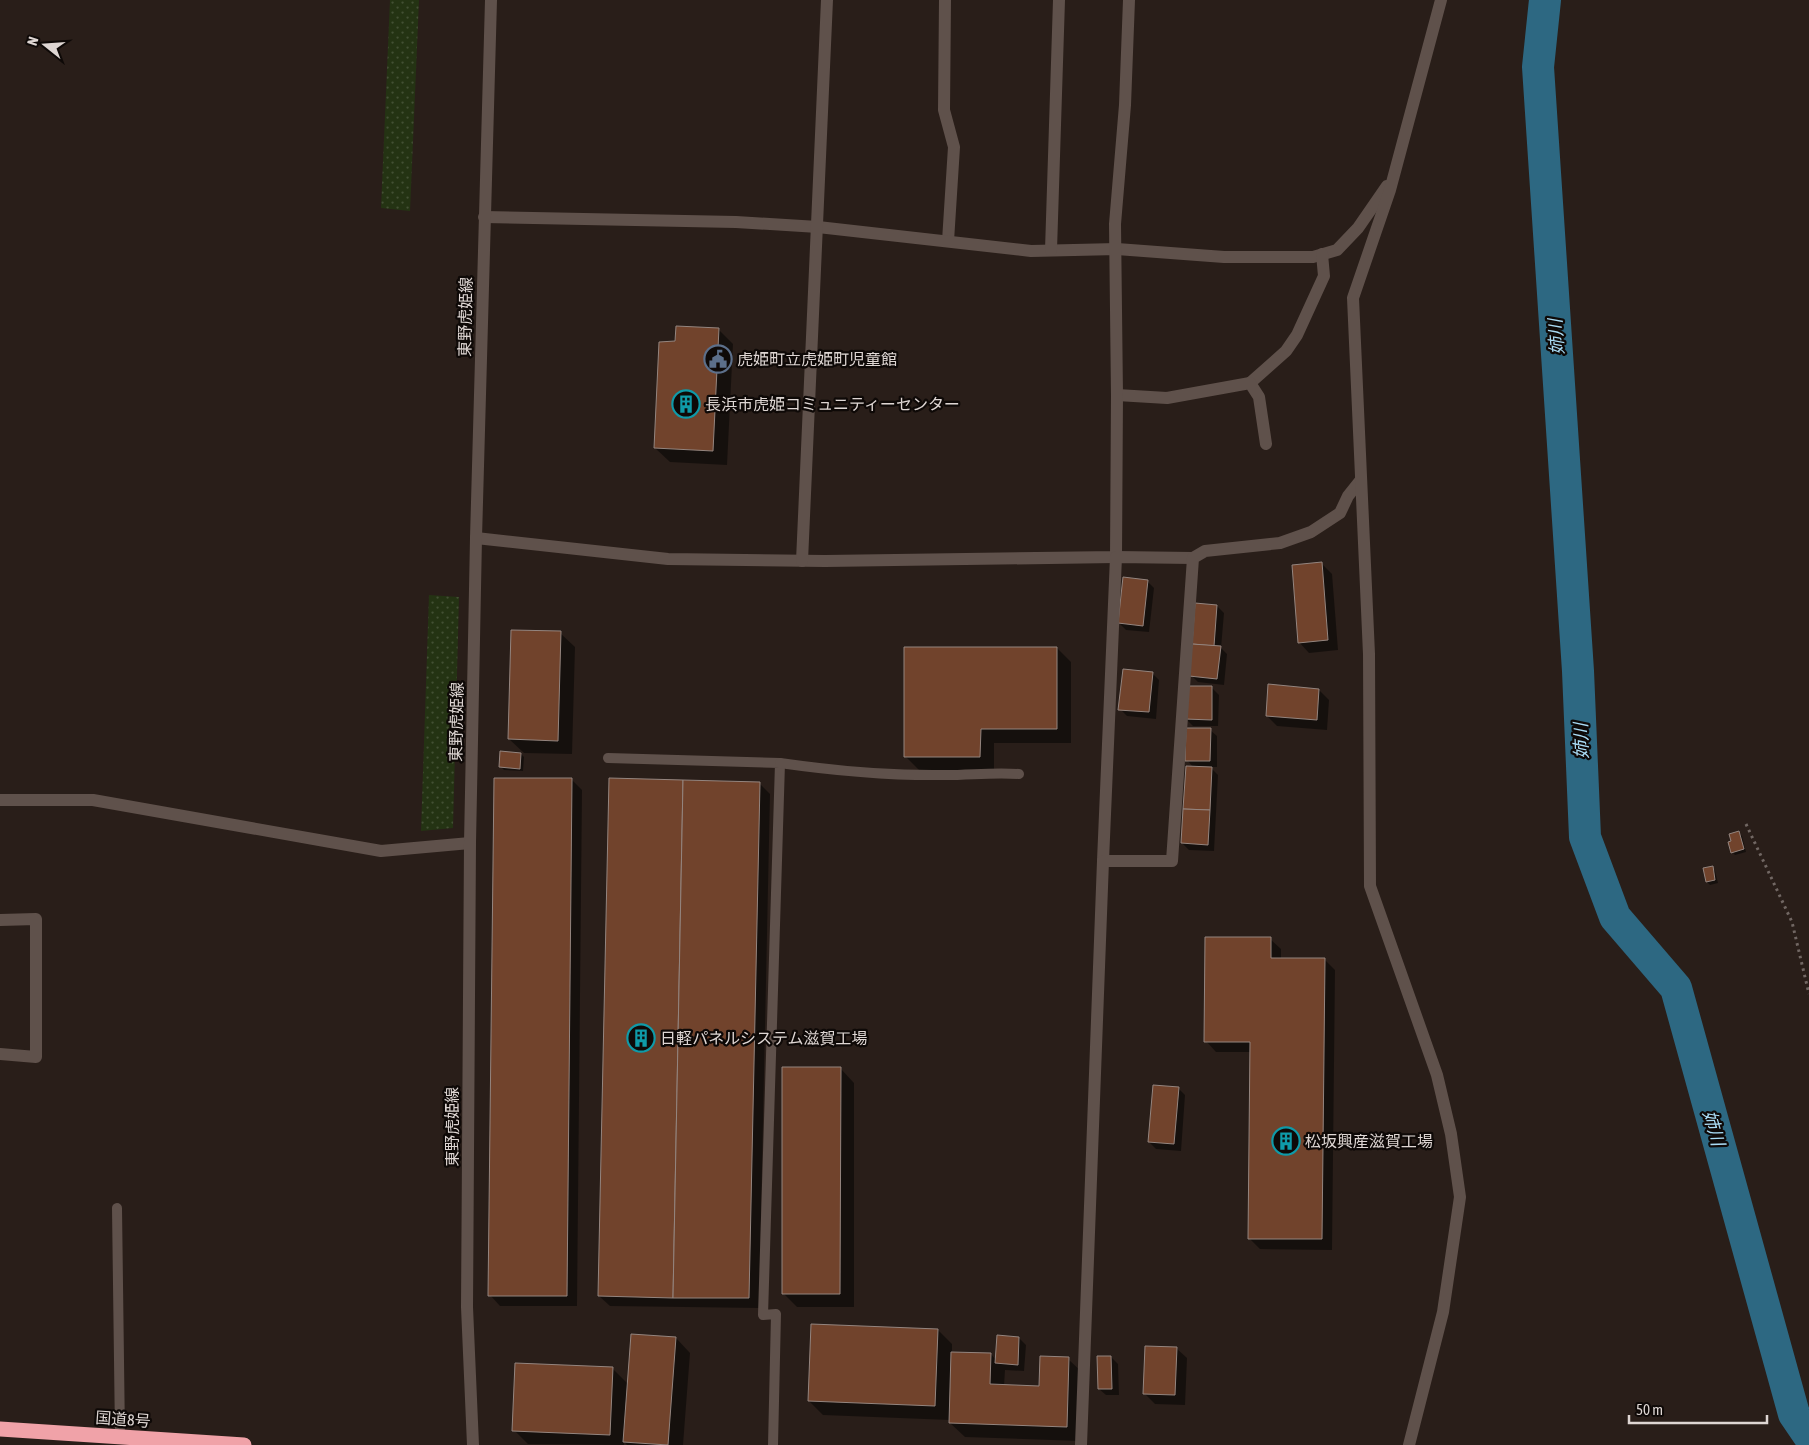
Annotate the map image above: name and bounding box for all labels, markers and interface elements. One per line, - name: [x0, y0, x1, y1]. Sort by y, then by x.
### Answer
- north arrow: [20, 20, 70, 70]
- text: N: [24, 35, 41, 47]
- street label: 東野虎姫線: [455, 277, 475, 357]
- water label: 姉川: [1544, 316, 1568, 356]
- public building icon: 虎姫町立虎姫町児童館: [703, 344, 733, 374]
- place label: 虎姫町立虎姫町児童館: [737, 350, 897, 368]
- building icon: 長浜市虎姫コミュニティーセンター: [671, 389, 701, 419]
- place label: 長浜市虎姫コミュニティーセンター: [705, 395, 960, 413]
- street label: 東野虎姫線: [446, 682, 466, 762]
- water label: 姉川: [1570, 721, 1592, 759]
- building icon: 日軽パネルシステム滋賀工場: [626, 1023, 656, 1053]
- place label: 日軽パネルシステム滋賀工場: [660, 1029, 868, 1047]
- street label: 東野虎姫線: [443, 1087, 461, 1167]
- water label: 姉川: [1699, 1108, 1730, 1150]
- building icon: 松坂興産滋賀工場: [1271, 1126, 1301, 1156]
- place label: 松坂興産滋賀工場: [1305, 1132, 1433, 1150]
- scale bar: [1629, 1392, 1766, 1424]
- text: 50 m: [1636, 1401, 1663, 1418]
- street label: 国道8号: [95, 1408, 151, 1430]

